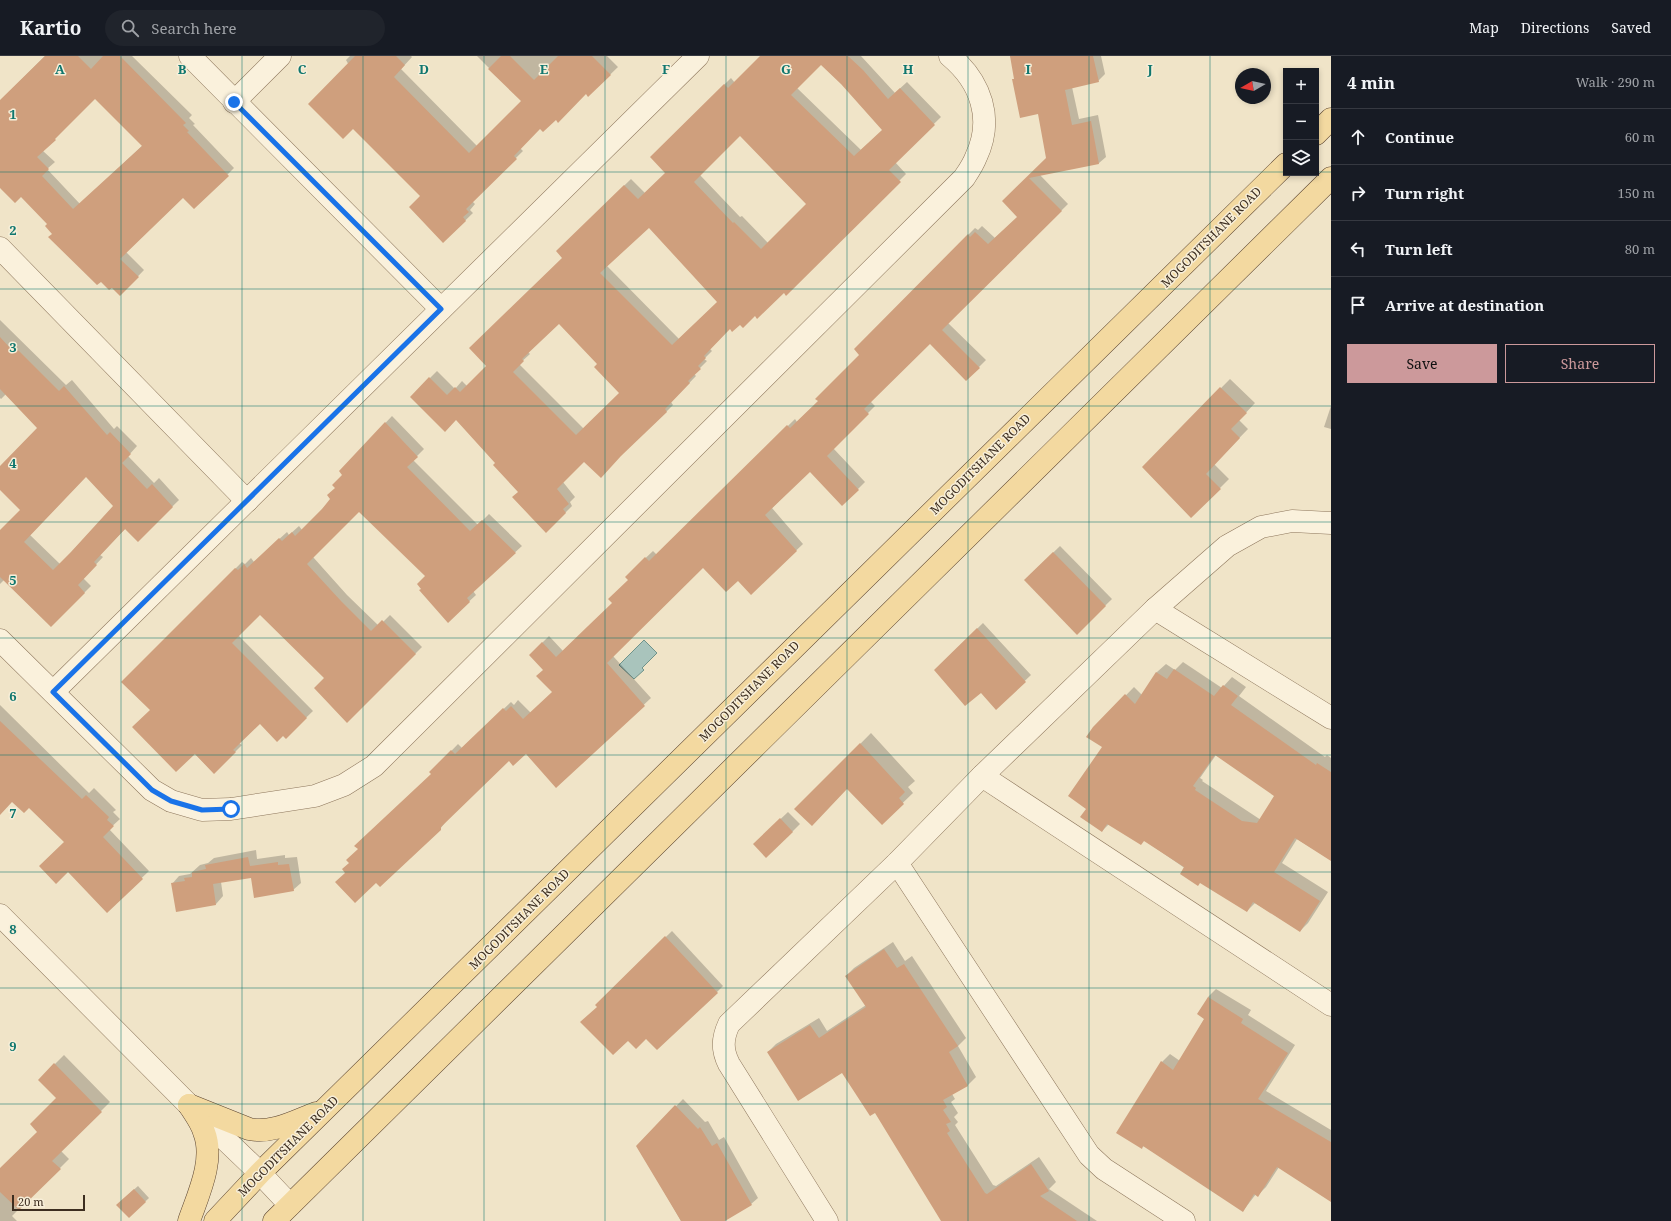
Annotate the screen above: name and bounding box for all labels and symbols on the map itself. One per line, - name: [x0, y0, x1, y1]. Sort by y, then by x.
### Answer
- text: A: [55, 60, 65, 78]
- text: B: [178, 60, 187, 78]
- text: C: [298, 60, 307, 78]
- text: D: [419, 60, 429, 78]
- text: E: [540, 60, 549, 78]
- text: F: [662, 60, 670, 78]
- text: G: [781, 60, 791, 78]
- text: H: [903, 60, 914, 78]
- text: I: [1025, 60, 1031, 78]
- text: J: [1146, 60, 1153, 78]
- north arrow: [1235, 68, 1271, 104]
- route end: [225, 93, 243, 111]
- text: 1: [9, 105, 17, 123]
- street label: MOGODITSHANE ROAD: [1157, 183, 1265, 291]
- text: 2: [9, 221, 17, 239]
- text: 3: [9, 338, 17, 356]
- street label: MOGODITSHANE ROAD: [926, 410, 1034, 518]
- text: 4: [9, 454, 17, 472]
- text: 5: [9, 571, 17, 589]
- street label: MOGODITSHANE ROAD: [695, 637, 803, 745]
- text: 6: [9, 687, 17, 705]
- route start: [222, 800, 240, 818]
- text: 7: [9, 804, 17, 822]
- street label: MOGODITSHANE ROAD: [465, 865, 573, 973]
- text: 8: [9, 920, 17, 938]
- text: 9: [9, 1037, 17, 1055]
- street label: MOGODITSHANE ROAD: [234, 1092, 342, 1200]
- scale bar: [12, 1193, 85, 1212]

